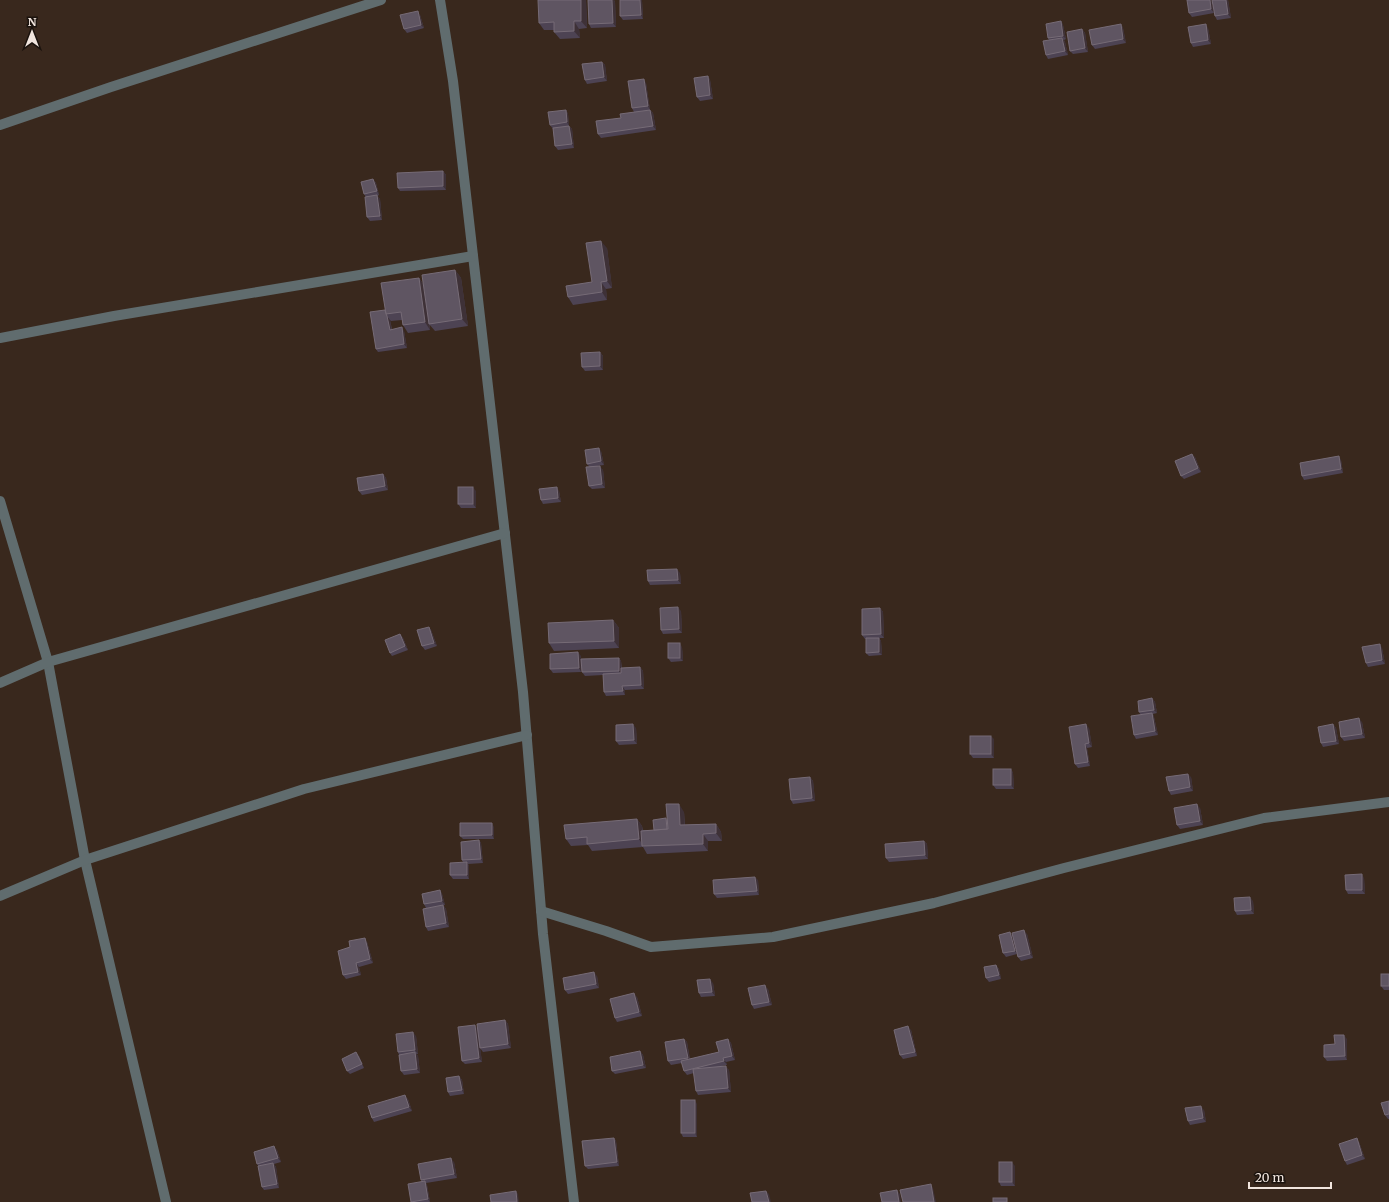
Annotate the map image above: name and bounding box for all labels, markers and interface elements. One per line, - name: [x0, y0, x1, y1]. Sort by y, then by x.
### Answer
- north arrow: [12, 12, 52, 52]
- text: N: [28, 15, 37, 29]
- scale bar: [1249, 1164, 1331, 1190]
- text: 20 m: [1255, 1170, 1284, 1185]

